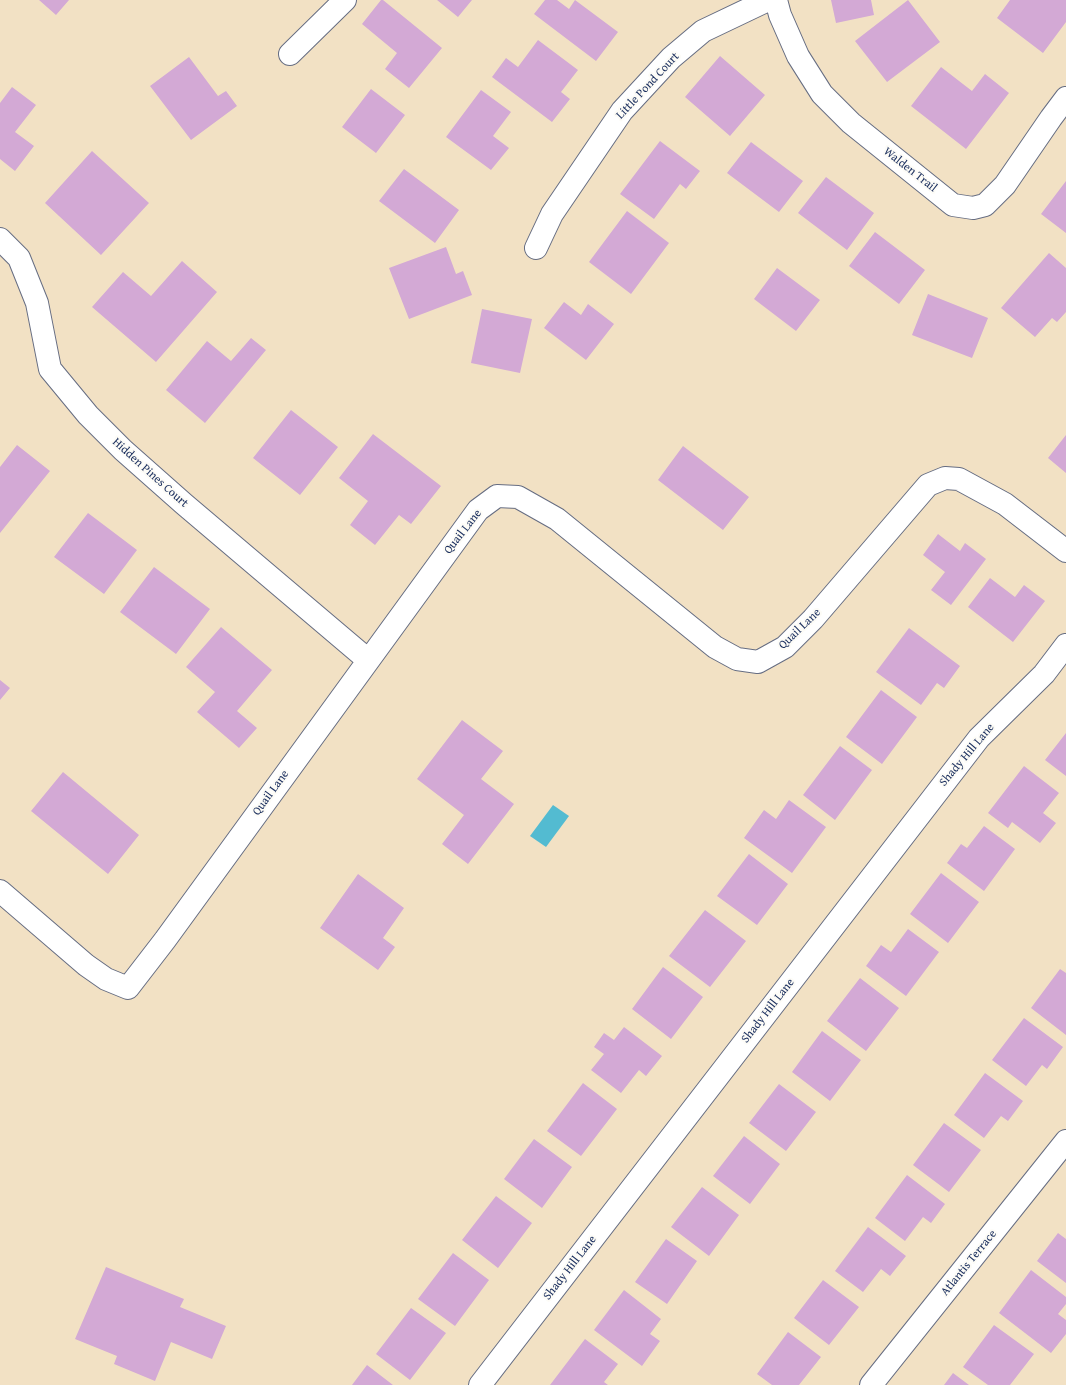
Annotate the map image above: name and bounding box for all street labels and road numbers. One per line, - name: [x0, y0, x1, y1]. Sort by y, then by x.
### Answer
- street label: Little Pond Court: [613, 50, 683, 122]
- street label: Walden Trail: [880, 145, 940, 195]
- street label: Hidden Pines Court: [109, 435, 191, 511]
- street label: Quail Lane: [441, 507, 485, 557]
- street label: Quail Lane: [776, 606, 824, 652]
- street label: Shady Hill Lane: [936, 721, 998, 789]
- street label: Quail Lane: [250, 767, 292, 819]
- street label: Shady Hill Lane: [738, 976, 798, 1046]
- street label: Atlantis Terrace: [938, 1227, 1000, 1299]
- street label: Shady Hill Lane: [540, 1233, 600, 1303]

